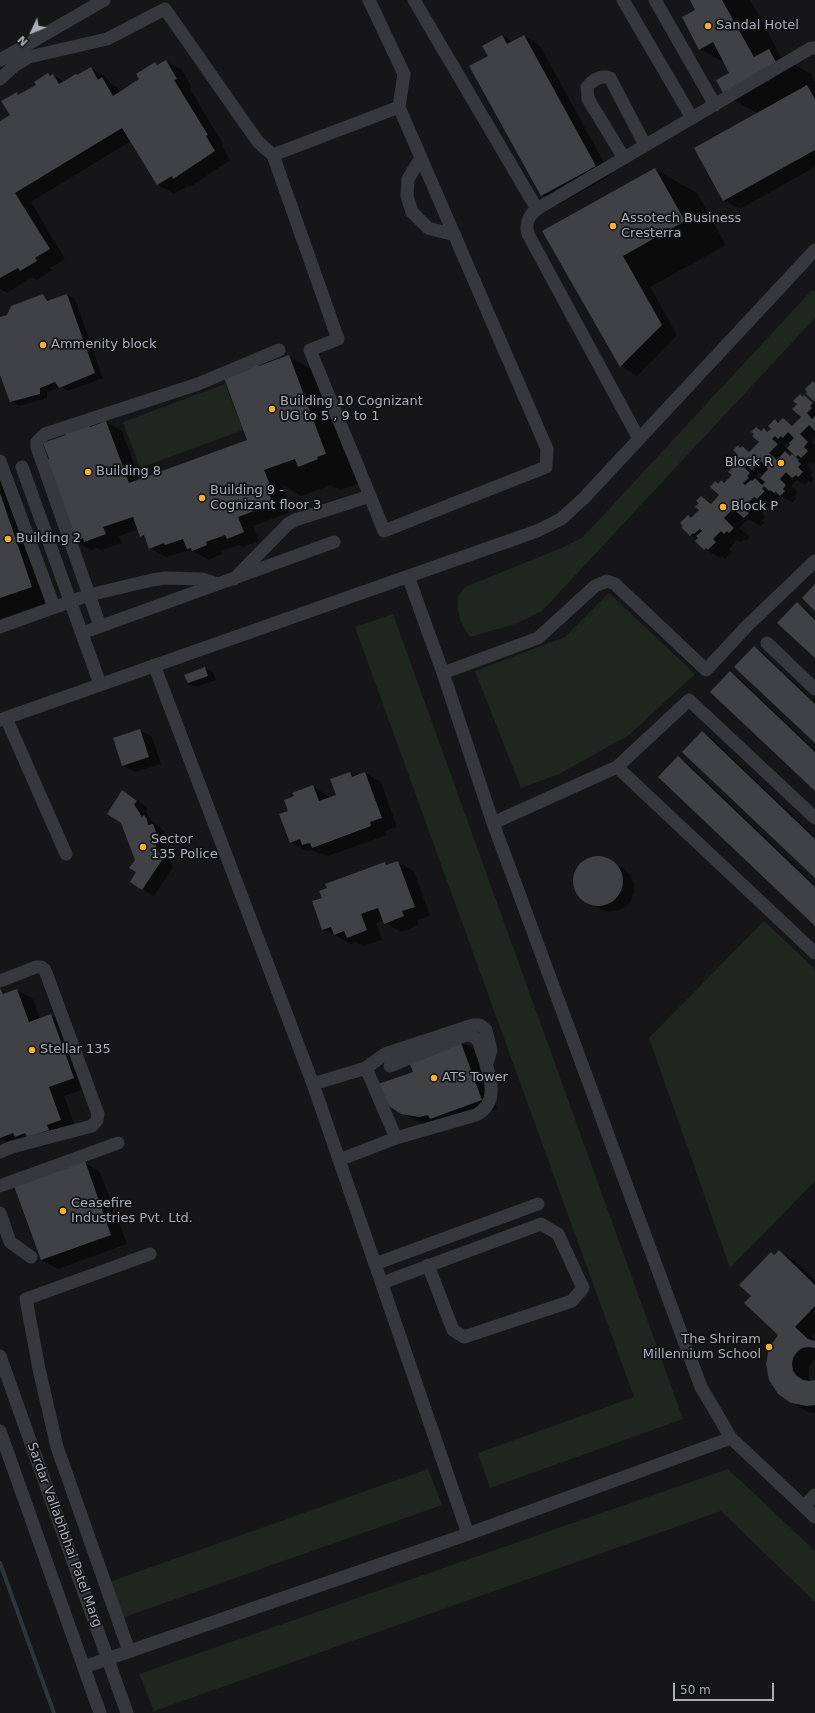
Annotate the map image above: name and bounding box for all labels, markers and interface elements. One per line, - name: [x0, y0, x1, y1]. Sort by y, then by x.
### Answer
- north arrow: [12, 12, 52, 52]
- place label: Sandal Hotel: [716, 18, 799, 34]
- marker: Sandal Hotel: [703, 21, 713, 31]
- text: N: [15, 33, 31, 49]
- place label: Assotech Business Cresterra: [621, 211, 741, 242]
- marker: Assotech Business Cresterra: [608, 221, 618, 231]
- place label: Ammenity block: [51, 337, 156, 353]
- marker: Ammenity block: [38, 340, 48, 350]
- place label: Building 10 Cognizant UG to 5 , 9 to 1: [280, 394, 423, 425]
- marker: Building 10 Cognizant UG to 5 , 9 to 1: [267, 404, 277, 414]
- place label: Block R: [725, 455, 773, 471]
- marker: Block R: [776, 458, 786, 468]
- place label: Building 8: [96, 464, 161, 480]
- marker: Building 8: [83, 467, 93, 477]
- place label: Building 9 - Cognizant floor 3: [210, 483, 321, 514]
- marker: Building 9 - Cognizant floor 3: [197, 493, 207, 503]
- place label: Block P: [731, 499, 778, 515]
- marker: Block P: [718, 502, 728, 512]
- place label: Building 2: [16, 531, 81, 547]
- marker: Building 2: [3, 534, 13, 544]
- place label: Sector 135 Police: [151, 832, 218, 863]
- marker: Sector 135 Police: [138, 842, 148, 852]
- place label: Stellar 135: [40, 1042, 111, 1058]
- marker: Stellar 135: [27, 1045, 37, 1055]
- place label: ATS Tower: [442, 1070, 508, 1086]
- marker: ATS Tower: [429, 1073, 439, 1083]
- place label: Ceasefire Industries Pvt. Ltd.: [71, 1196, 193, 1227]
- marker: Ceasefire Industries Pvt. Ltd.: [58, 1206, 68, 1216]
- place label: The Shriram Millennium School: [643, 1332, 761, 1363]
- marker: The Shriram Millennium School: [764, 1342, 774, 1352]
- street label: Sardar Vallabhbhai Patel Marg: [23, 1441, 105, 1629]
- scale bar: [675, 1675, 776, 1701]
- text: 50 m: [680, 1683, 711, 1697]

